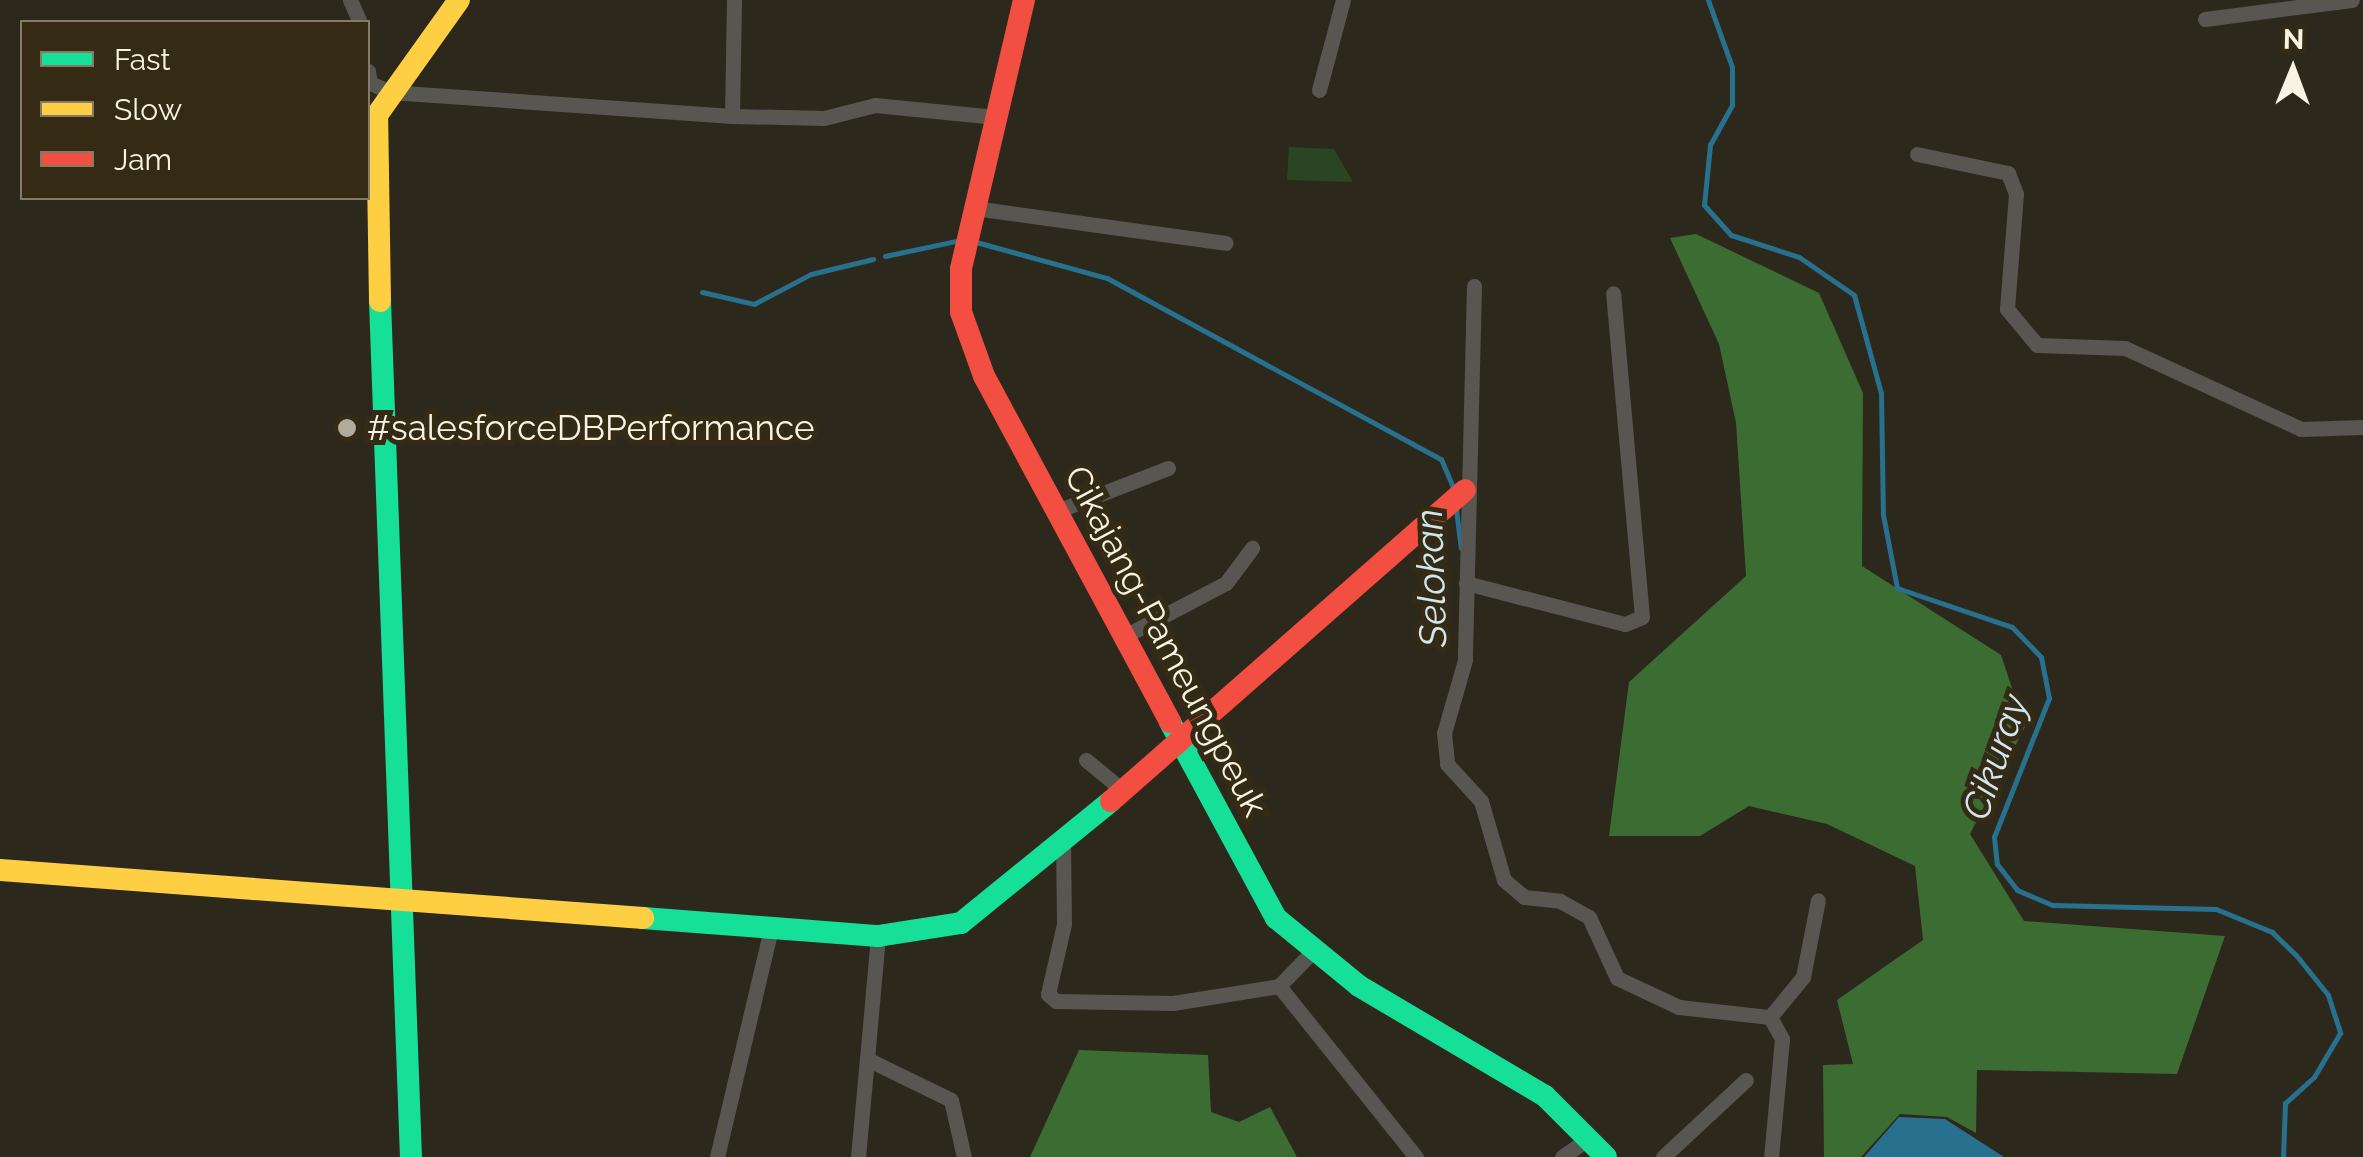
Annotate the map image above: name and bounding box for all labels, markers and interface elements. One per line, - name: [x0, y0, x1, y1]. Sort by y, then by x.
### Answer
- legend: [20, 20, 370, 200]
- north arrow: [2243, 20, 2343, 120]
- text: N: [2283, 23, 2305, 56]
- text: Fast: [114, 42, 171, 77]
- text: Slow: [114, 92, 182, 127]
- text: Jam: [114, 142, 172, 177]
- place label: #salesforceDBPerformance: [367, 407, 815, 449]
- marker: #salesforceDBPerformance: [336, 417, 358, 439]
- street label: Cikajang-Pameungpeuk: [1056, 459, 1276, 823]
- water label: Selokan: [1406, 508, 1456, 648]
- water label: Cikuray: [1952, 689, 2038, 825]

